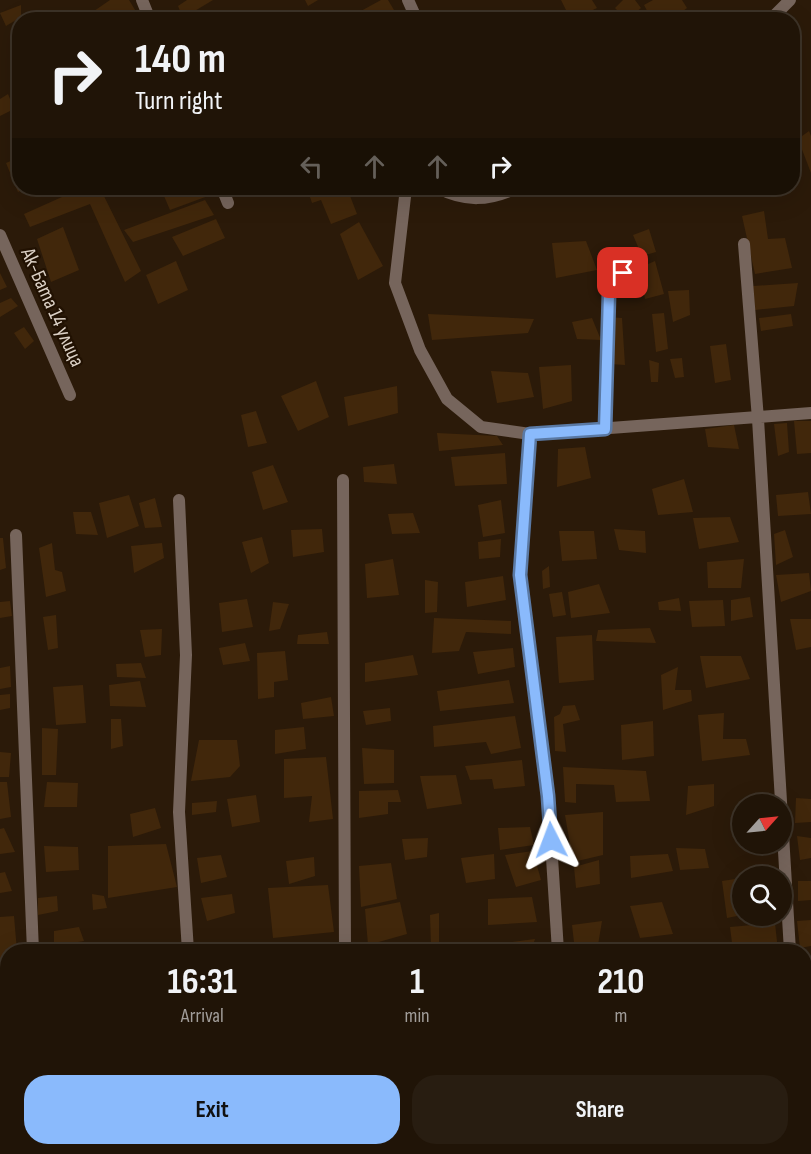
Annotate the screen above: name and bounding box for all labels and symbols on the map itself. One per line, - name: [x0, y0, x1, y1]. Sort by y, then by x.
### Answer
- street label: Ак-Бата 14 улица: [15, 243, 90, 370]
- pin: [597, 247, 648, 298]
- north arrow: [732, 794, 792, 854]
- position arrow: [519, 808, 583, 872]

